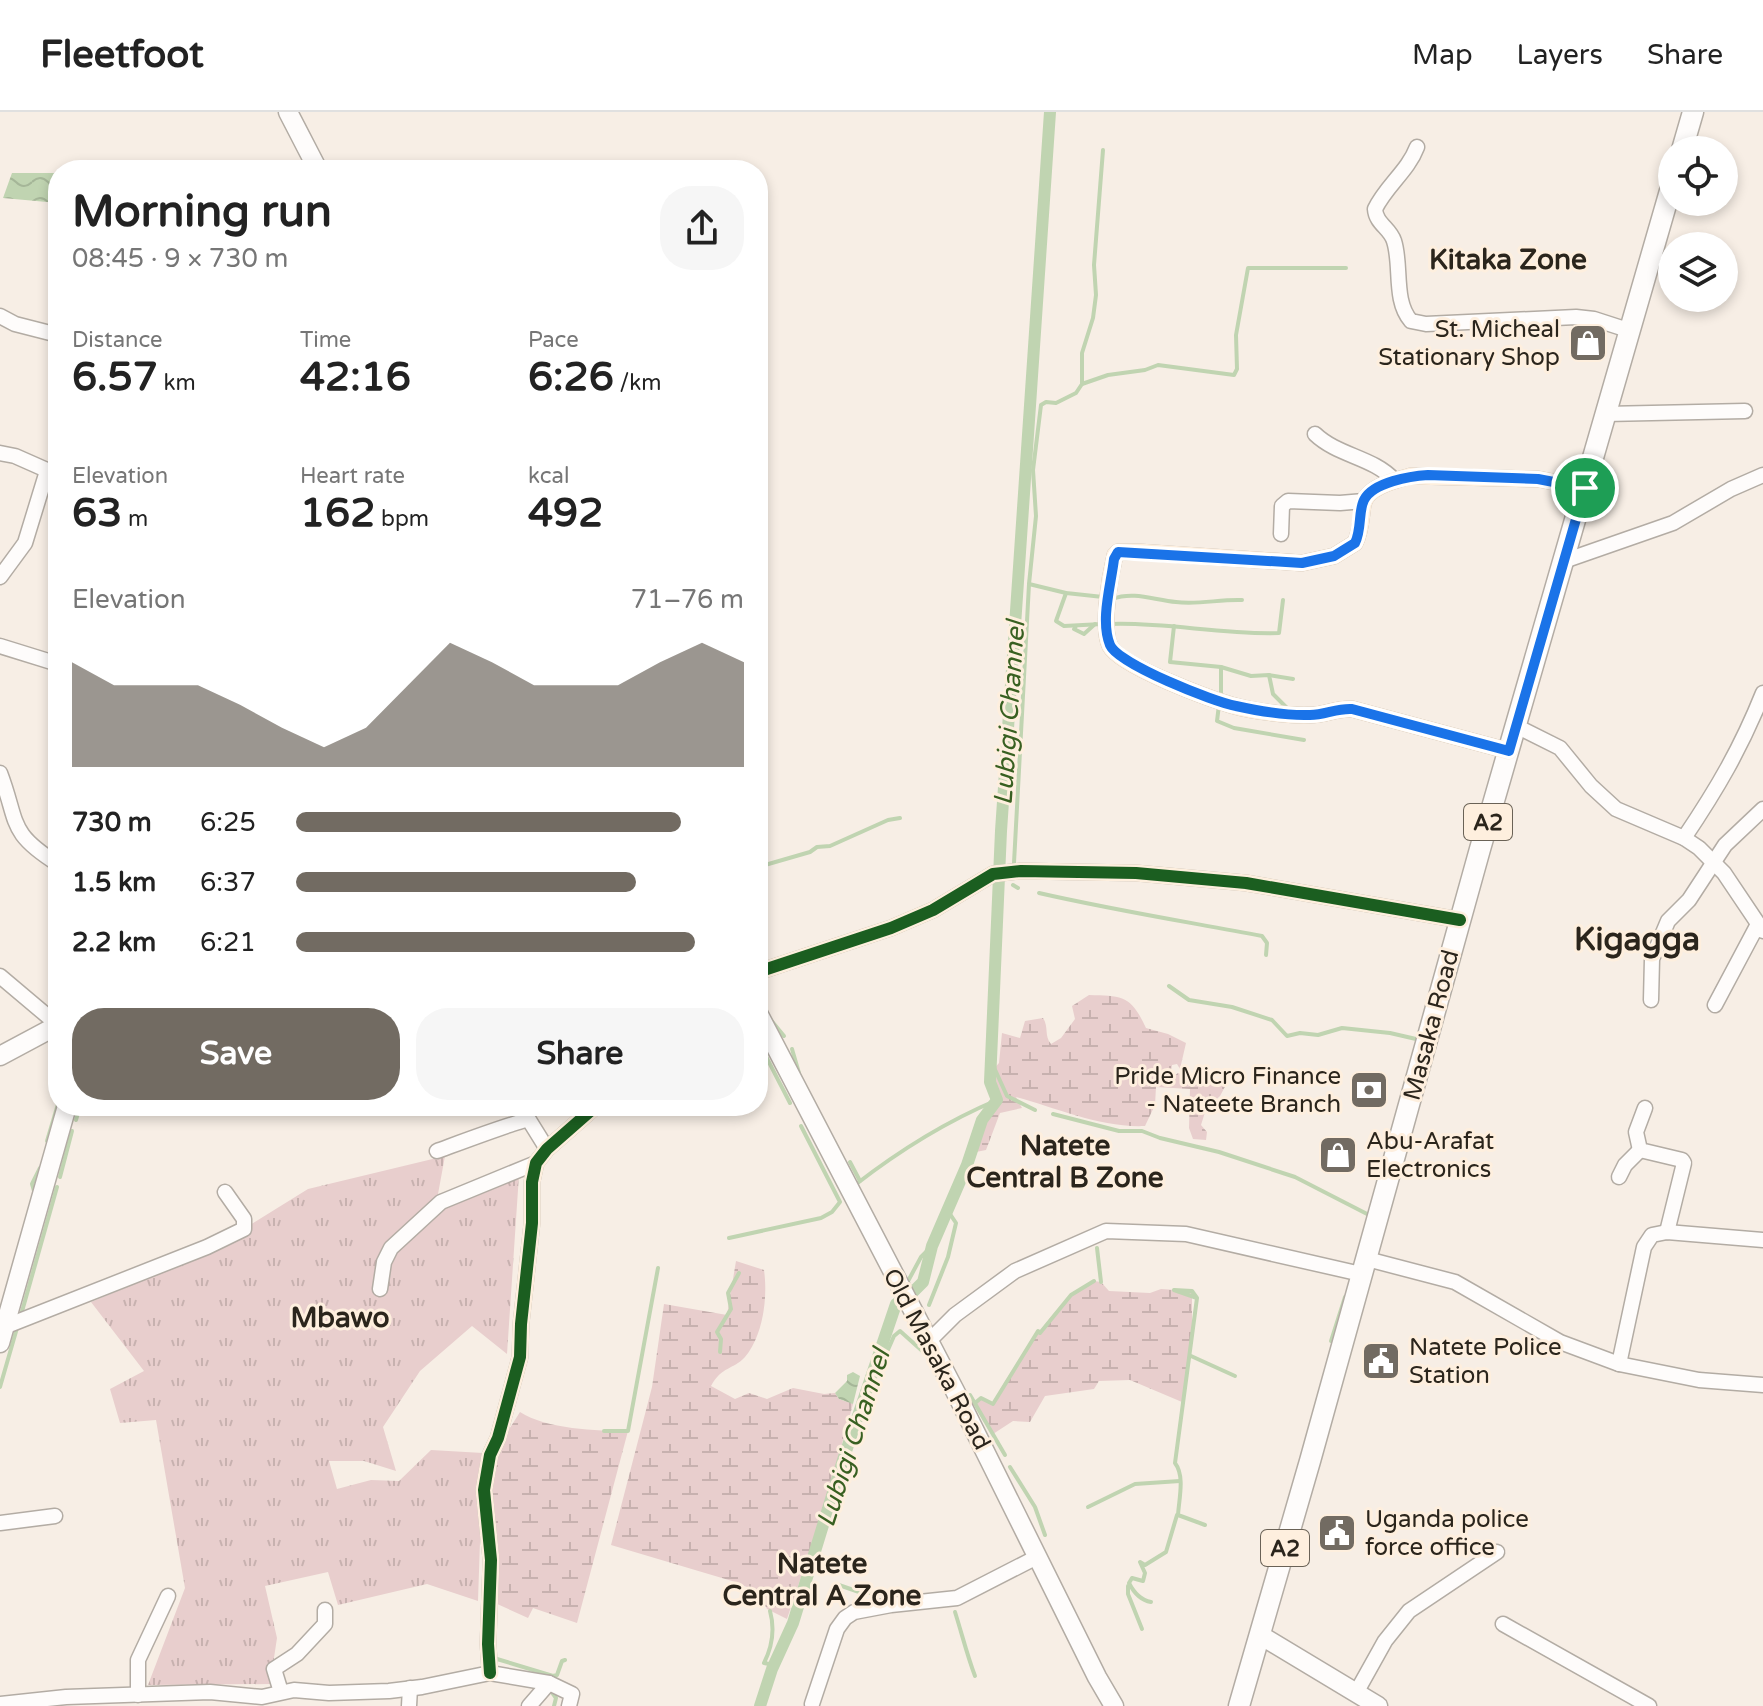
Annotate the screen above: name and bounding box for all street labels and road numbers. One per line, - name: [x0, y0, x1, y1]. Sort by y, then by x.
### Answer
- road number: A2: [1464, 804, 1512, 840]
- street label: Masaka Road: [1397, 947, 1465, 1104]
- street label: Old Masaka Road: [877, 1264, 997, 1455]
- road number: A2: [1261, 1530, 1309, 1566]

